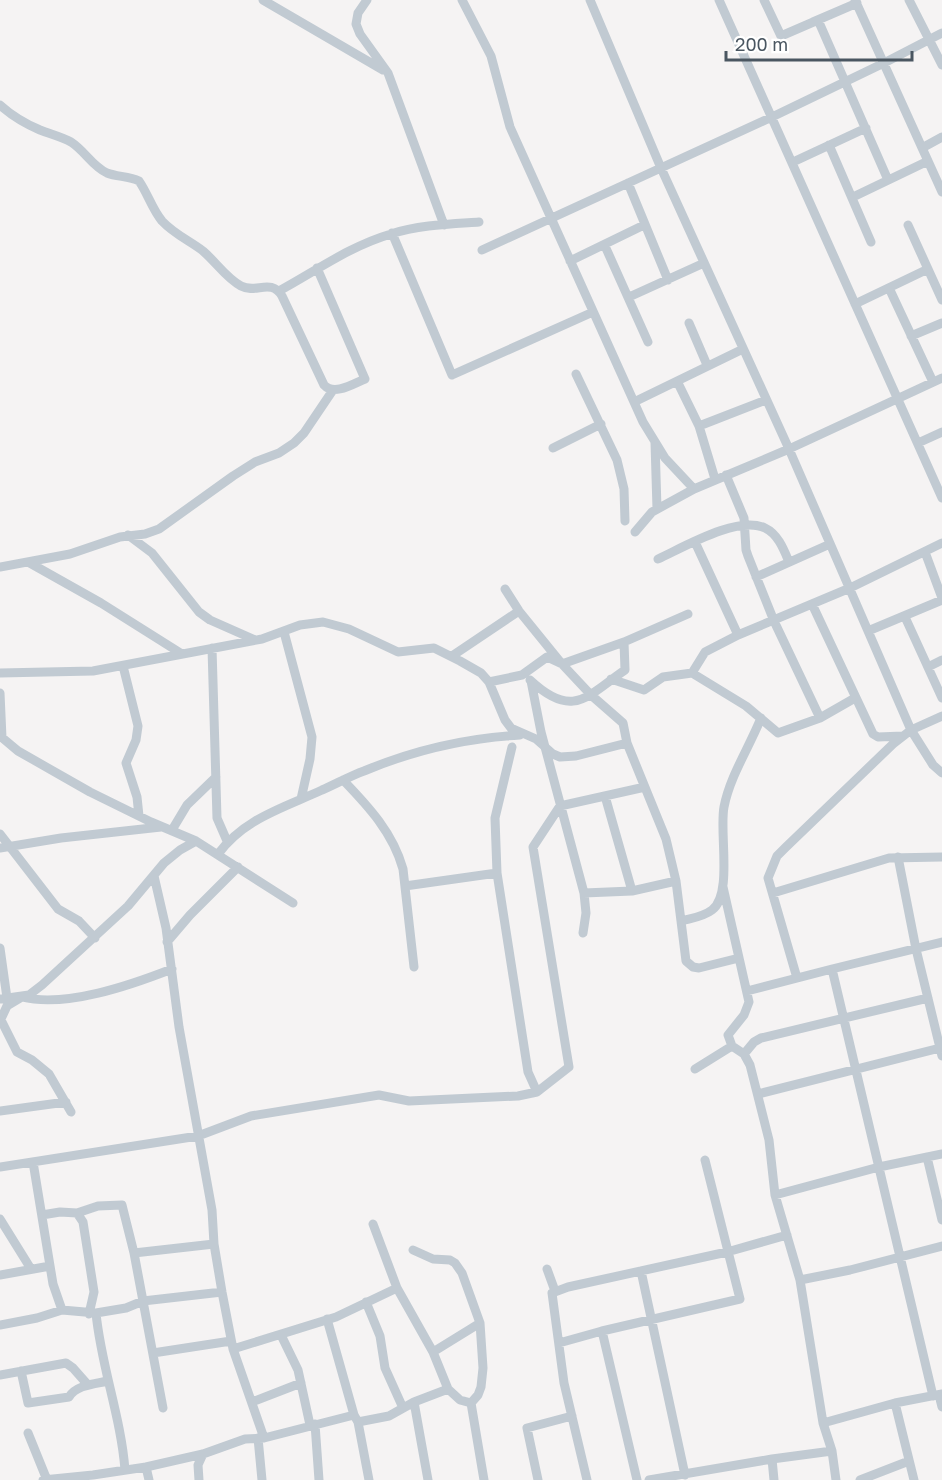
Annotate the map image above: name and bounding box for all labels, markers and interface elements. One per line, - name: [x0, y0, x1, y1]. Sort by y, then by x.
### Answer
- scale bar: [726, 24, 912, 62]
- text: 200 m: [735, 33, 788, 55]

